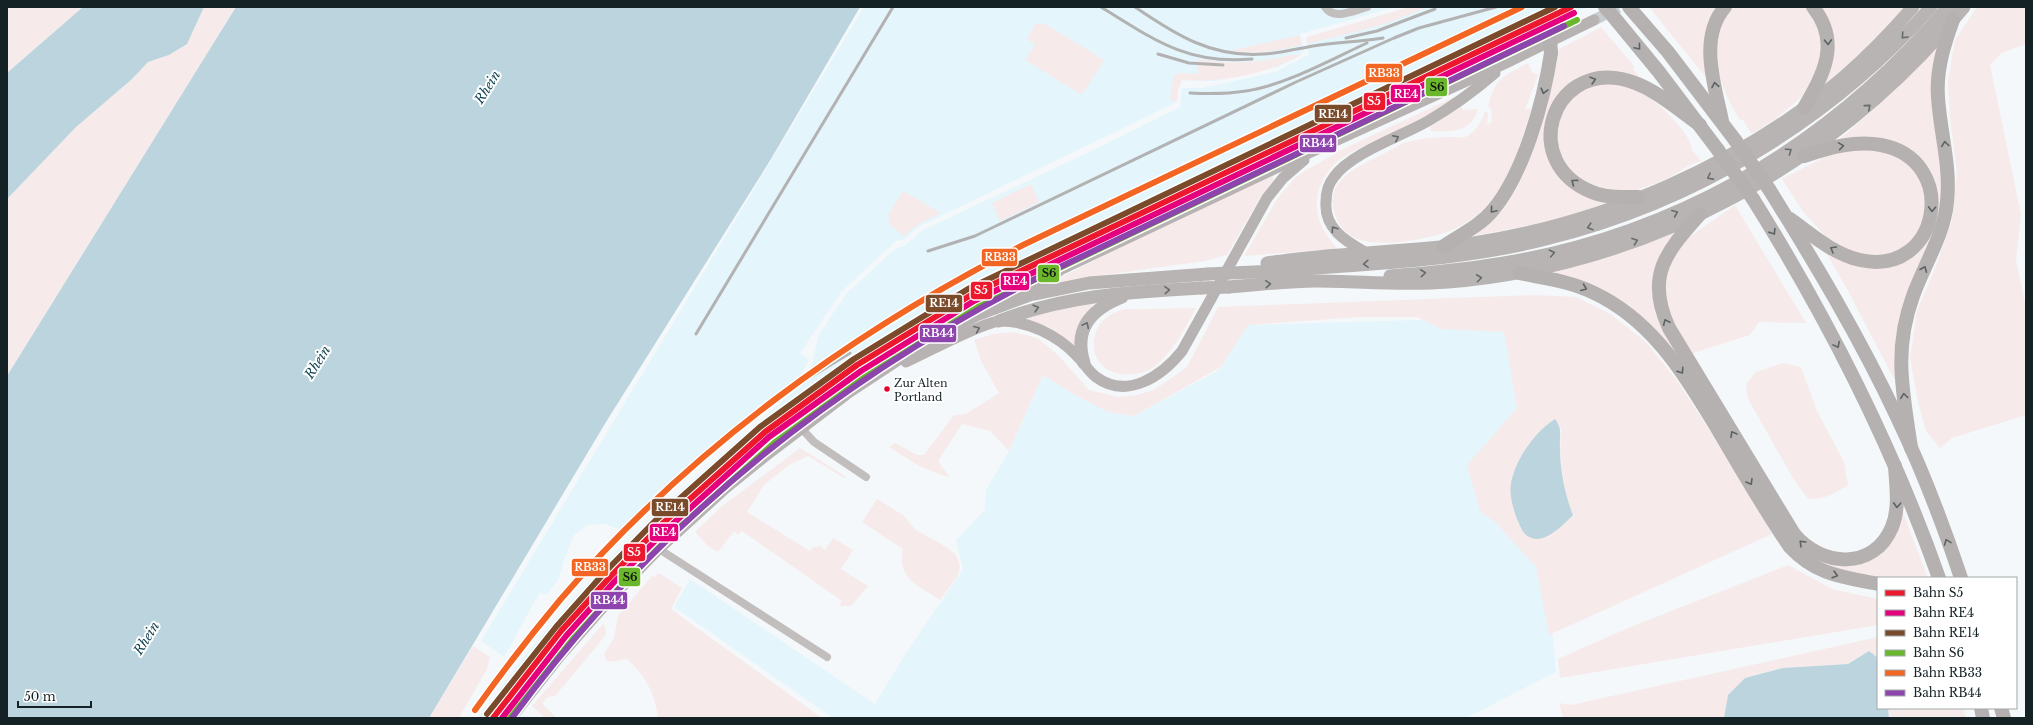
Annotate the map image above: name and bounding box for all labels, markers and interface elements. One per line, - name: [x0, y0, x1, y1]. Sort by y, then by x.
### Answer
- one-way arrow: [1902, 31, 1909, 38]
- one-way arrow: [1823, 39, 1832, 45]
- one-way arrow: [1633, 42, 1640, 50]
- line badge: RB33: [1365, 63, 1403, 83]
- text: RB33: [1368, 66, 1400, 80]
- water label: Rhein: [470, 68, 504, 108]
- one-way arrow: [1590, 76, 1597, 85]
- line badge: S6: [1425, 77, 1448, 97]
- text: S6: [1430, 80, 1444, 94]
- one-way arrow: [1712, 82, 1720, 88]
- line badge: RE4: [1390, 84, 1421, 103]
- text: RE4: [1394, 87, 1418, 101]
- one-way arrow: [1540, 88, 1548, 94]
- line badge: S5: [1363, 92, 1386, 111]
- text: S5: [1367, 94, 1381, 108]
- line badge: RE14: [1314, 104, 1352, 123]
- one-way arrow: [1863, 104, 1870, 111]
- text: RE14: [1318, 107, 1348, 121]
- line badge: RB44: [1299, 134, 1337, 153]
- one-way arrow: [1392, 135, 1399, 142]
- text: RB44: [1302, 136, 1334, 150]
- one-way arrow: [1941, 141, 1950, 147]
- one-way arrow: [1838, 142, 1844, 151]
- one-way arrow: [1785, 148, 1792, 156]
- one-way arrow: [1707, 173, 1715, 180]
- one-way arrow: [1571, 180, 1578, 187]
- one-way arrow: [1490, 205, 1497, 212]
- one-way arrow: [1927, 206, 1936, 212]
- one-way arrow: [1672, 209, 1679, 217]
- one-way arrow: [1587, 222, 1594, 230]
- one-way arrow: [1331, 226, 1339, 233]
- one-way arrow: [1769, 228, 1776, 235]
- one-way arrow: [1632, 238, 1639, 246]
- one-way arrow: [1830, 246, 1837, 253]
- line badge: RB33: [981, 248, 1018, 267]
- one-way arrow: [1548, 249, 1555, 257]
- text: RB33: [984, 250, 1016, 264]
- one-way arrow: [1363, 260, 1369, 269]
- line badge: S6: [1037, 264, 1060, 283]
- text: S6: [1042, 266, 1056, 280]
- one-way arrow: [1919, 266, 1927, 273]
- one-way arrow: [1420, 268, 1426, 277]
- line badge: RE4: [1000, 272, 1030, 291]
- text: RE4: [1003, 274, 1027, 288]
- one-way arrow: [1476, 274, 1482, 283]
- one-way arrow: [1265, 279, 1271, 288]
- line badge: S5: [970, 281, 993, 300]
- text: S5: [974, 283, 988, 297]
- one-way arrow: [1581, 284, 1588, 292]
- one-way arrow: [1164, 286, 1170, 295]
- line badge: RE14: [925, 294, 963, 313]
- text: RE14: [929, 296, 959, 310]
- one-way arrow: [1033, 305, 1039, 313]
- one-way arrow: [1663, 319, 1671, 326]
- one-way arrow: [1081, 322, 1089, 330]
- line badge: RB44: [919, 324, 957, 343]
- text: RB44: [922, 326, 954, 340]
- one-way arrow: [973, 326, 981, 334]
- one-way arrow: [1832, 341, 1840, 349]
- water label: Rhein: [300, 343, 334, 383]
- one-way arrow: [1677, 367, 1684, 374]
- place label: Zur Alten Portland: [894, 376, 948, 404]
- marker: Zur Alten Portland: [882, 384, 892, 394]
- one-way arrow: [1900, 392, 1909, 399]
- one-way arrow: [1730, 431, 1738, 438]
- one-way arrow: [1745, 478, 1752, 485]
- line badge: RE14: [651, 498, 689, 517]
- text: RE14: [655, 500, 685, 514]
- one-way arrow: [1892, 502, 1901, 508]
- line badge: RE4: [649, 523, 679, 542]
- text: RE4: [652, 525, 676, 539]
- one-way arrow: [1944, 538, 1952, 545]
- one-way arrow: [1800, 540, 1807, 548]
- line badge: S5: [623, 543, 646, 562]
- text: S5: [627, 545, 641, 559]
- line badge: RB33: [571, 558, 609, 577]
- text: RB33: [574, 560, 606, 574]
- line badge: S6: [618, 567, 641, 587]
- text: S6: [623, 570, 637, 584]
- one-way arrow: [1831, 570, 1838, 578]
- legend: [1877, 577, 2017, 709]
- text: Bahn S5: [1913, 585, 1964, 600]
- line badge: RB44: [590, 591, 628, 610]
- text: RB44: [593, 593, 625, 607]
- text: Bahn RE4: [1913, 605, 1974, 620]
- water label: Rhein: [129, 619, 163, 659]
- text: Bahn RE14: [1913, 625, 1979, 640]
- text: Bahn S6: [1913, 645, 1965, 660]
- text: Bahn RB33: [1913, 665, 1982, 680]
- scale bar: [18, 683, 91, 709]
- text: Bahn RB44: [1913, 685, 1982, 700]
- text: 50 m: [24, 689, 56, 704]

